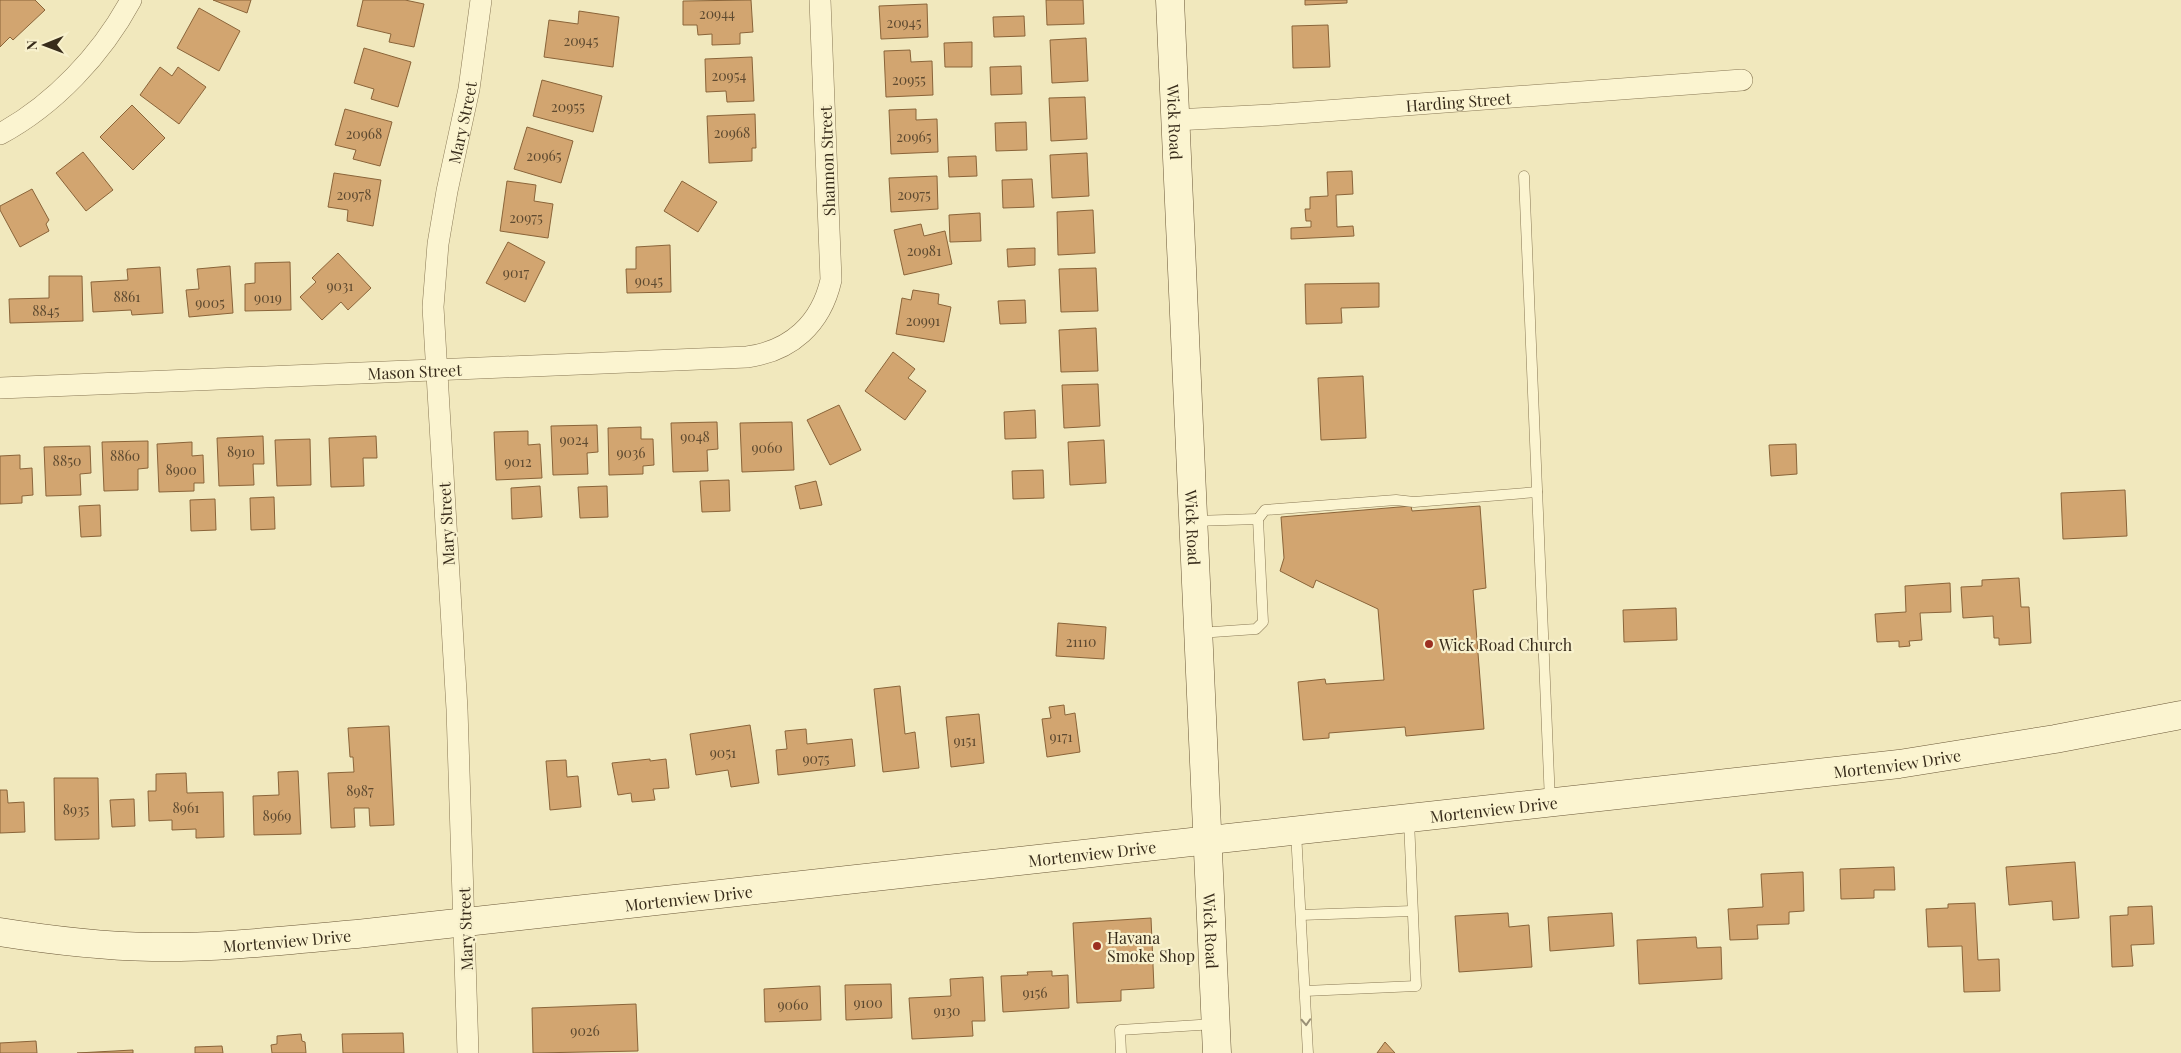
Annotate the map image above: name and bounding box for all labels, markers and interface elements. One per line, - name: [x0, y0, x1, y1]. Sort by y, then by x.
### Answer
- house number: 20944: [699, 4, 735, 23]
- house number: 20945: [887, 13, 922, 32]
- north arrow: [20, 20, 70, 70]
- house number: 20945: [564, 31, 599, 50]
- text: N: [22, 40, 41, 50]
- house number: 20954: [712, 66, 747, 85]
- house number: 20955: [892, 70, 926, 89]
- street label: Mary Street: [443, 80, 480, 166]
- street label: Wick Road: [1163, 83, 1188, 160]
- street label: Harding Street: [1405, 87, 1512, 115]
- house number: 20955: [551, 97, 585, 116]
- street label: Shannon Street: [815, 105, 839, 217]
- house number: 20968: [714, 123, 750, 142]
- house number: 20968: [346, 124, 382, 143]
- house number: 20965: [896, 127, 932, 146]
- house number: 20965: [526, 146, 562, 165]
- house number: 20978: [336, 185, 372, 204]
- house number: 20975: [897, 185, 931, 204]
- house number: 20975: [509, 208, 543, 227]
- house number: 20981: [907, 241, 941, 260]
- house number: 9017: [503, 263, 530, 282]
- house number: 9045: [635, 271, 663, 290]
- house number: 9031: [326, 276, 354, 295]
- house number: 8861: [114, 287, 140, 306]
- house number: 9019: [254, 288, 282, 307]
- house number: 9005: [195, 293, 225, 312]
- house number: 8845: [32, 301, 60, 320]
- house number: 20991: [906, 311, 940, 330]
- street label: Mason Street: [367, 358, 463, 383]
- house number: 9048: [680, 427, 710, 446]
- house number: 9024: [559, 430, 589, 449]
- house number: 9060: [751, 438, 783, 457]
- house number: 8910: [227, 442, 255, 461]
- house number: 9036: [616, 443, 646, 462]
- house number: 8860: [110, 446, 140, 465]
- house number: 8850: [53, 451, 81, 470]
- house number: 9012: [504, 452, 532, 471]
- house number: 8900: [165, 460, 197, 479]
- street label: Mary Street: [433, 481, 459, 566]
- street label: Wick Road: [1181, 488, 1206, 566]
- house number: 21110: [1066, 632, 1096, 651]
- place label: Wick Road Church: [1438, 634, 1573, 655]
- marker: Wick Road Church: [1423, 638, 1435, 650]
- house number: 9171: [1049, 727, 1073, 746]
- house number: 9151: [953, 731, 977, 750]
- house number: 9051: [710, 743, 736, 762]
- street label: Mortenview Drive: [1832, 744, 1962, 782]
- house number: 9075: [802, 749, 830, 768]
- house number: 8987: [346, 781, 374, 800]
- street label: Mortenview Drive: [1429, 791, 1559, 826]
- house number: 8961: [173, 798, 199, 817]
- house number: 8935: [63, 800, 89, 819]
- house number: 8969: [263, 806, 291, 825]
- street label: Mortenview Drive: [1027, 835, 1157, 870]
- street label: Mortenview Drive: [624, 880, 754, 915]
- street label: Mary Street: [453, 887, 477, 971]
- street label: Wick Road: [1199, 892, 1224, 969]
- street label: Mortenview Drive: [222, 924, 352, 956]
- place label: Havana Smoke Shop: [1107, 927, 1195, 966]
- marker: Havana Smoke Shop: [1091, 940, 1103, 952]
- house number: 9156: [1022, 983, 1048, 1002]
- house number: 9100: [853, 993, 883, 1012]
- house number: 9060: [777, 995, 809, 1014]
- house number: 9130: [934, 1001, 960, 1020]
- one-way arrow: [1301, 1018, 1312, 1026]
- house number: 9026: [570, 1021, 600, 1040]

